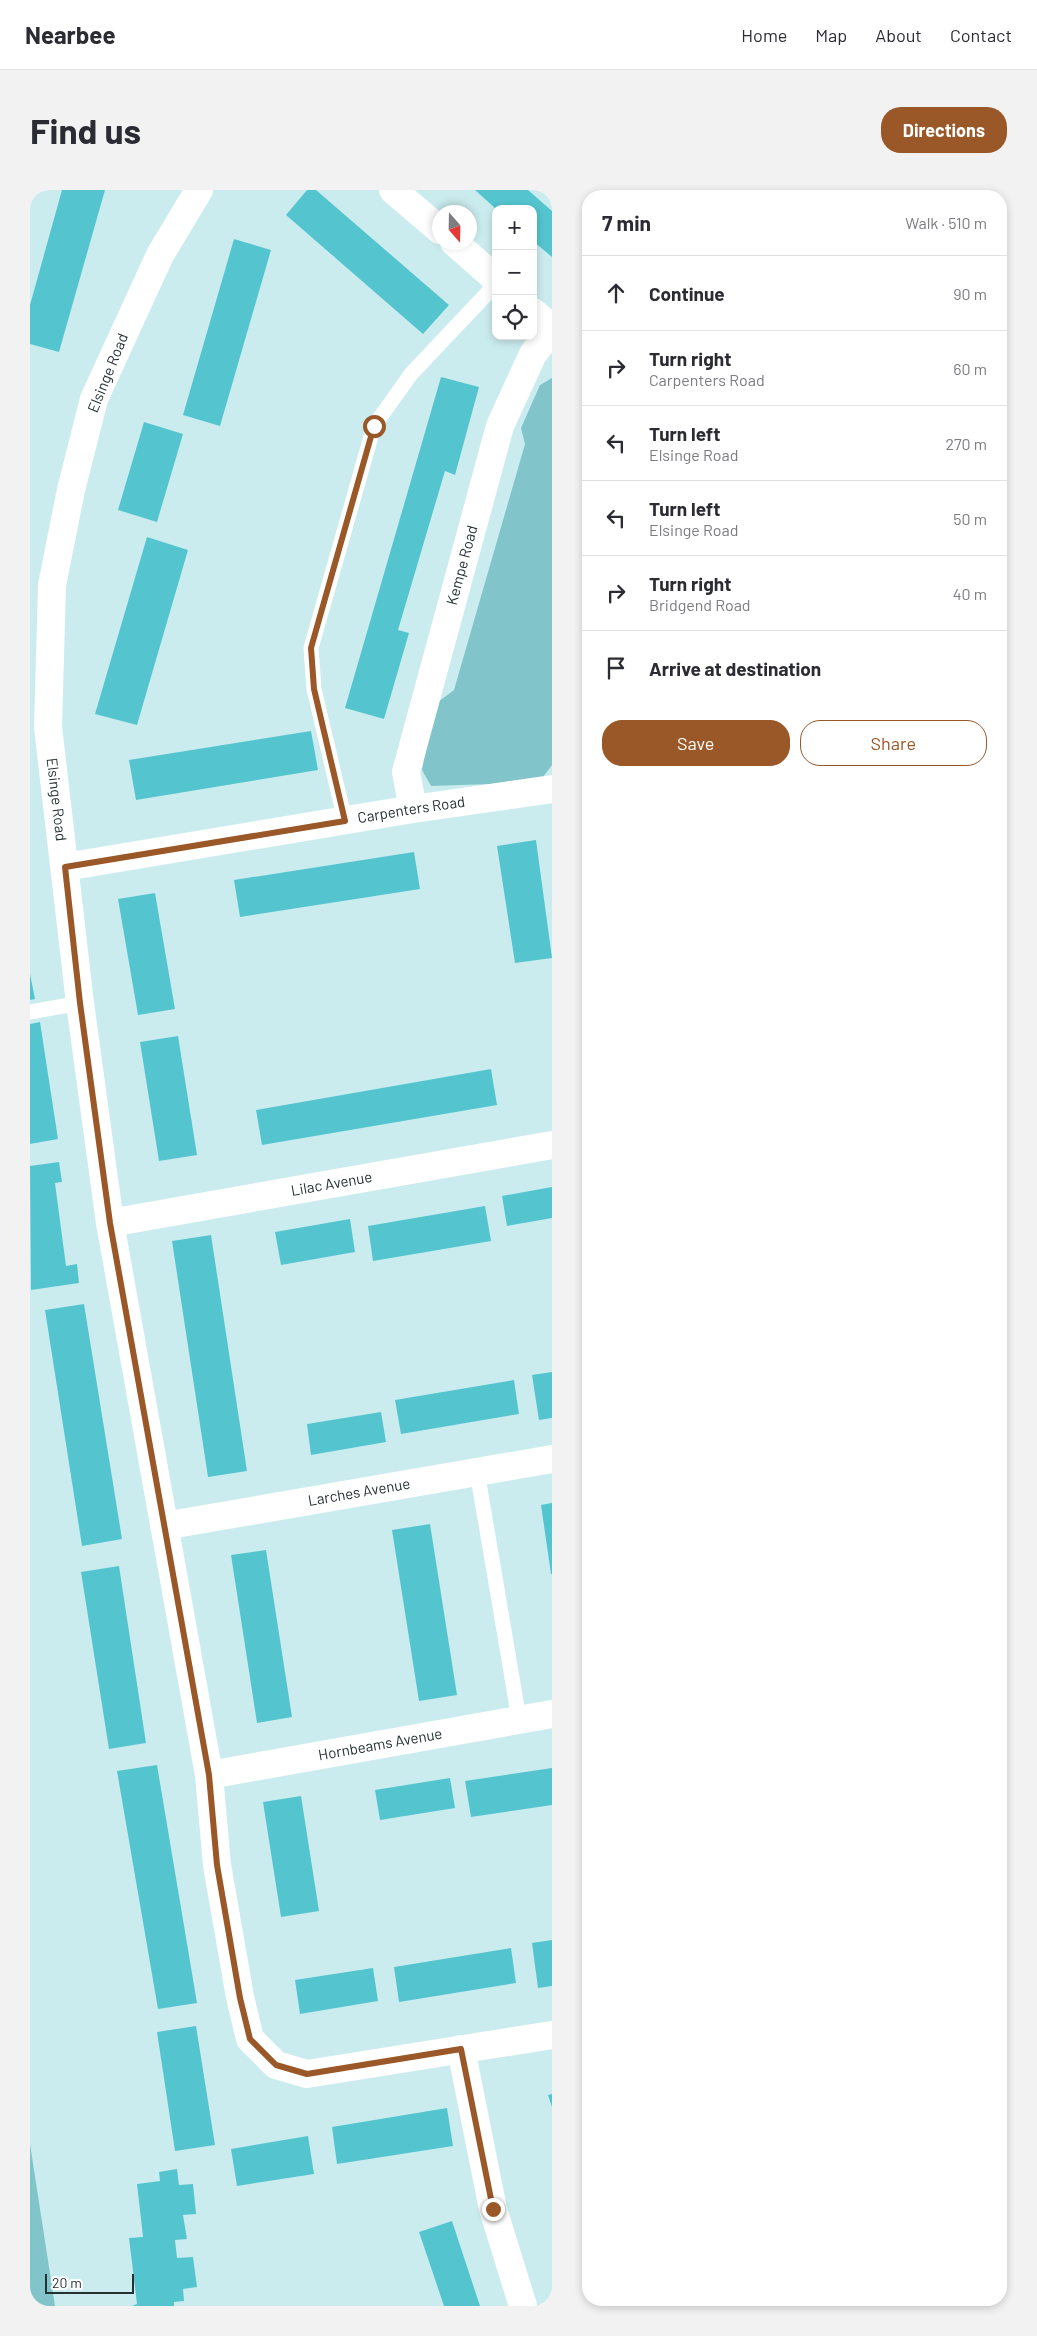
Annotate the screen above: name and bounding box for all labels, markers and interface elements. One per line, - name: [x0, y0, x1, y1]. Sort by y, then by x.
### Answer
- text: Nearbee: [25, 20, 116, 49]
- text: Home: [741, 24, 787, 46]
- text: Map: [815, 24, 847, 46]
- text: About: [875, 24, 922, 46]
- text: Contact: [950, 24, 1012, 46]
- button: Directions: [881, 107, 1007, 153]
- text: Find us: [30, 109, 141, 151]
- north arrow: [432, 205, 477, 250]
- map controls: [492, 205, 537, 340]
- button: +: [492, 205, 537, 250]
- text: 7 min: [602, 210, 651, 235]
- text: Walk · 510 m: [905, 213, 987, 232]
- button: −: [492, 250, 537, 295]
- icon: ahead: [602, 279, 630, 307]
- text: Continue: [649, 282, 725, 305]
- text: 90 m: [953, 284, 987, 303]
- button: locate: [492, 295, 537, 340]
- street label: Elsinge Road: [83, 330, 131, 415]
- text: Turn right: [649, 347, 731, 370]
- icon: right: [602, 354, 630, 382]
- text: 60 m: [953, 359, 987, 378]
- text: Carpenters Road: [649, 370, 765, 389]
- route start: [363, 415, 386, 438]
- text: Turn left: [649, 422, 720, 445]
- icon: left: [602, 429, 630, 457]
- text: 270 m: [945, 434, 987, 453]
- text: Elsinge Road: [649, 445, 738, 464]
- text: Turn left: [649, 497, 720, 520]
- icon: left: [602, 504, 630, 532]
- text: 50 m: [953, 509, 987, 528]
- text: Elsinge Road: [649, 520, 738, 539]
- street label: Kempe Road: [442, 523, 481, 607]
- text: Turn right: [649, 572, 731, 595]
- icon: right: [602, 579, 630, 607]
- text: 40 m: [953, 584, 987, 603]
- text: Bridgend Road: [649, 595, 751, 614]
- icon: arrive: [602, 654, 630, 682]
- text: Arrive at destination: [649, 657, 821, 680]
- button: Save: [602, 720, 790, 766]
- button: Share: [800, 720, 987, 766]
- street label: Elsinge Road: [44, 757, 71, 842]
- street label: Carpenters Road: [356, 792, 466, 826]
- street label: Lilac Avenue: [289, 1167, 373, 1199]
- street label: Larches Avenue: [307, 1474, 411, 1509]
- street label: Hornbeams Avenue: [317, 1724, 444, 1763]
- route end: [482, 2198, 505, 2221]
- scale bar: [45, 2271, 134, 2294]
- text: 20 m: [52, 2274, 82, 2291]

